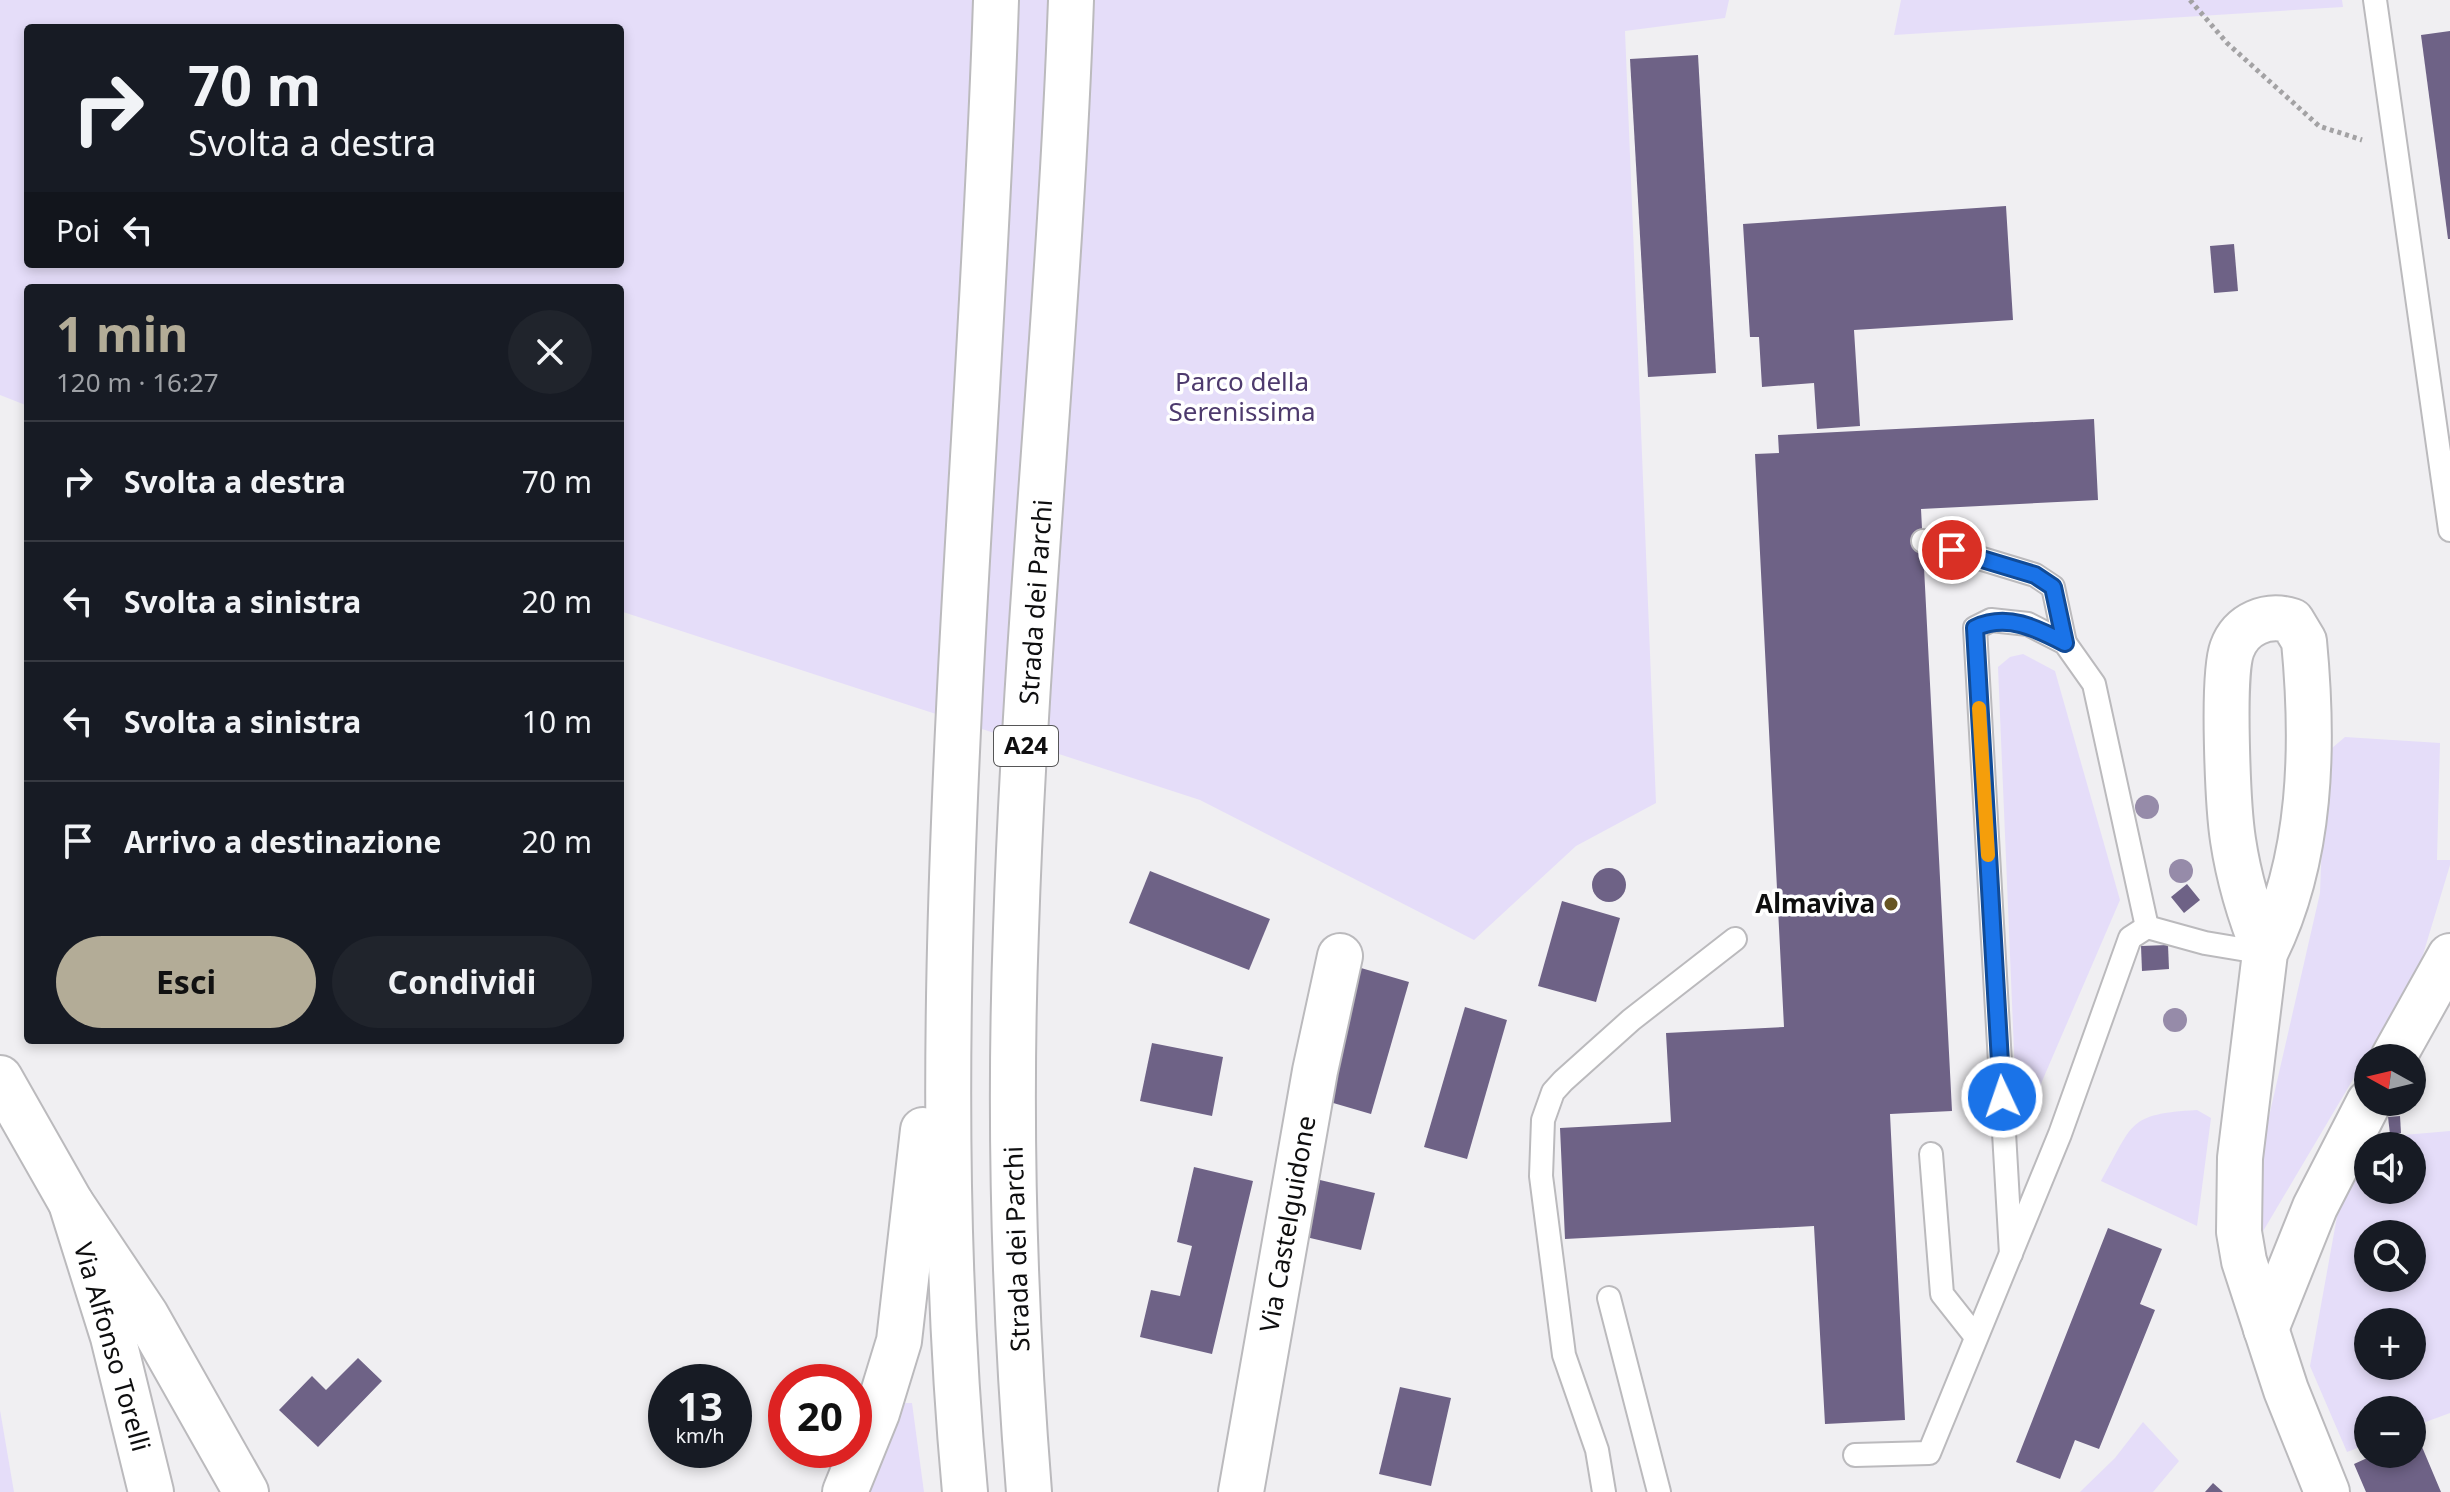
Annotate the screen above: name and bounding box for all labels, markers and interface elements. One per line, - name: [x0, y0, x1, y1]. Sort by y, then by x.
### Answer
- text: 70 m: [188, 46, 321, 122]
- icon: right: [56, 56, 160, 160]
- text: Svolta a destra: [188, 118, 436, 167]
- icon: left: [116, 208, 160, 252]
- text: Poi: [56, 210, 100, 251]
- text: 1 min: [56, 301, 188, 366]
- button: close: [508, 310, 592, 394]
- park label: Parco della Serenissima: [1168, 363, 1316, 429]
- text: 120 m · 16:27: [56, 364, 219, 400]
- icon: right: [56, 459, 100, 503]
- text: Svolta a destra: [124, 461, 346, 502]
- text: 70 m: [522, 461, 592, 502]
- street label: Strada dei Parchi: [1010, 498, 1060, 706]
- pin: [1918, 516, 1986, 584]
- icon: arrive: [1930, 528, 1974, 572]
- icon: left: [56, 579, 100, 623]
- text: Svolta a sinistra: [124, 581, 361, 622]
- text: 20 m: [522, 581, 592, 622]
- icon: left: [56, 699, 100, 743]
- text: Svolta a sinistra: [124, 701, 361, 742]
- text: 10 m: [522, 701, 592, 742]
- road number: A24: [994, 726, 1058, 766]
- icon: arrive: [56, 819, 100, 863]
- text: Arrivo a destinazione: [124, 821, 441, 862]
- text: 20 m: [522, 821, 592, 862]
- place label: Almaviva: [1755, 885, 1875, 921]
- marker: Almaviva: [1882, 895, 1900, 913]
- button: Esci: [56, 936, 316, 1028]
- button: Condividi: [332, 936, 592, 1028]
- north arrow: [2354, 1044, 2426, 1116]
- map controls: [2354, 1044, 2426, 1468]
- position arrow: [1960, 1055, 2044, 1139]
- street label: Via Castelguidone: [1250, 1113, 1324, 1335]
- button: sound: [2354, 1132, 2426, 1204]
- street label: Strada dei Parchi: [994, 1146, 1038, 1352]
- button: search: [2354, 1220, 2426, 1292]
- street label: Via Alfonso Torelli: [66, 1238, 160, 1456]
- button: +: [2354, 1308, 2426, 1380]
- speed limit sign: 20: [768, 1364, 872, 1468]
- text: 13: [677, 1378, 723, 1433]
- button: −: [2354, 1396, 2426, 1468]
- text: km/h: [675, 1422, 725, 1449]

